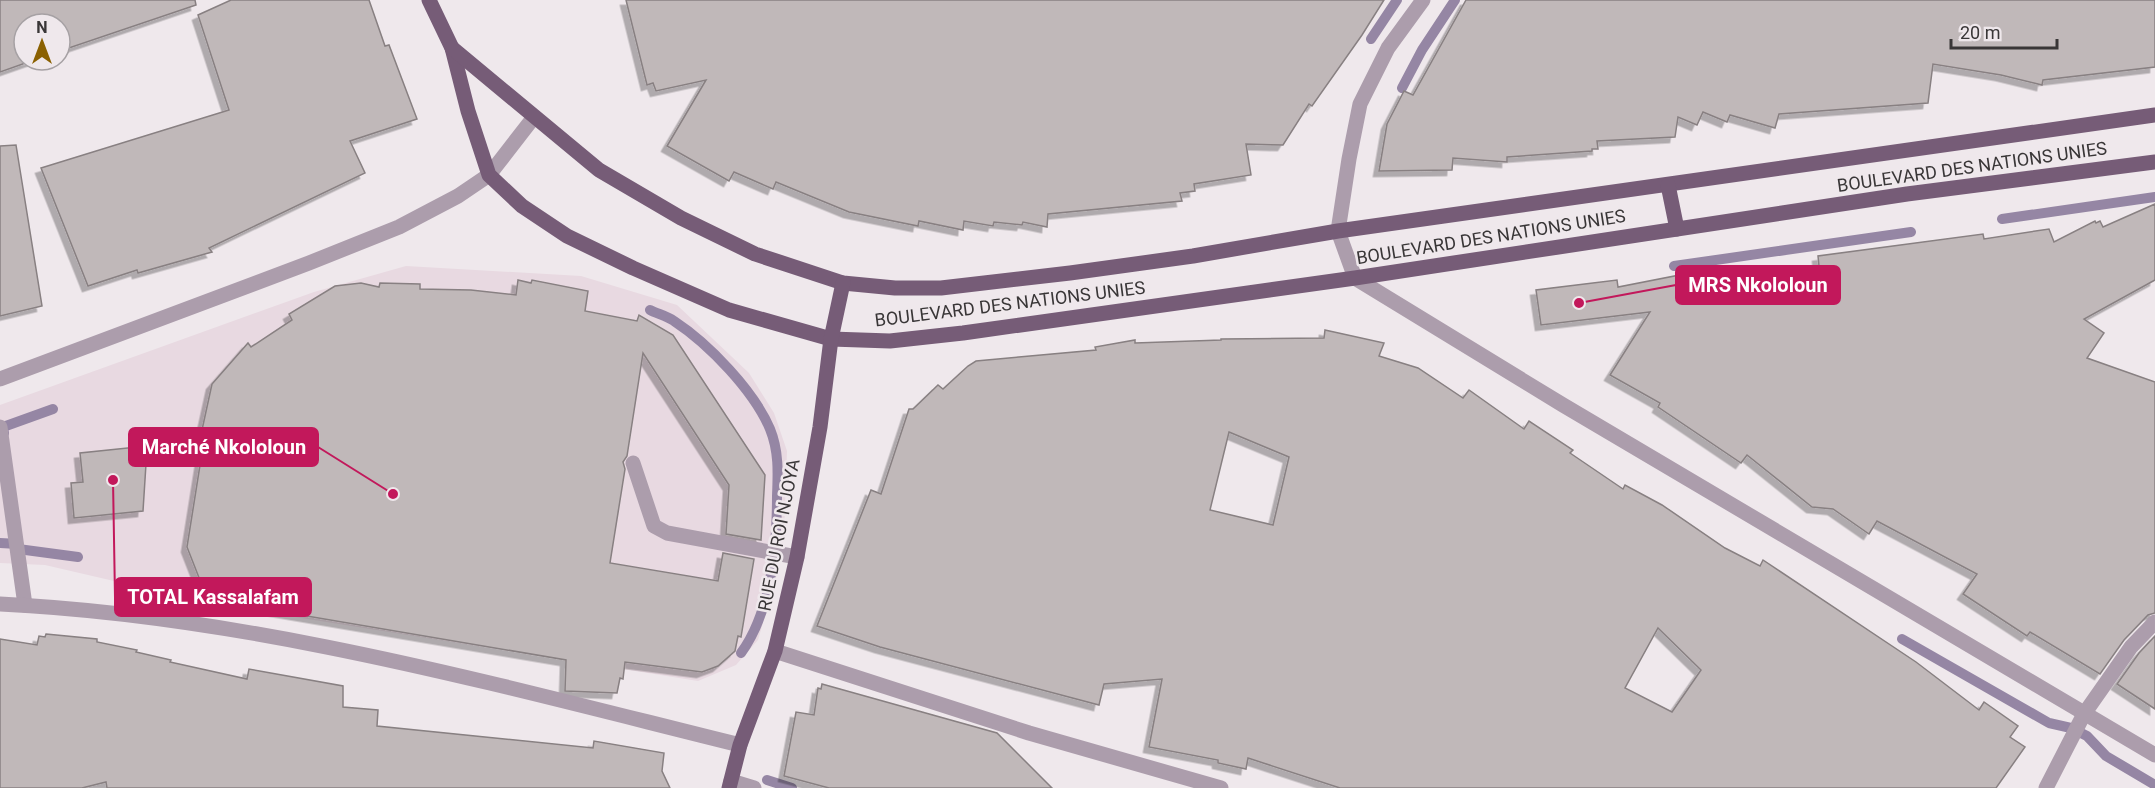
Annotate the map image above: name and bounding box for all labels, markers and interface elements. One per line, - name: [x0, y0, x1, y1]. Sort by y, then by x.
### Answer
- north arrow: [12, 12, 72, 72]
- scale bar: [1951, 12, 2058, 50]
- text: N: [36, 18, 48, 37]
- text: 20 m: [1960, 22, 2000, 43]
- street label: BOULEVARD DES NATIONS UNIES: [1836, 137, 2109, 196]
- street label: BOULEVARD DES NATIONS UNIES: [1355, 205, 1627, 268]
- callout: MRS Nkololoun: [1676, 266, 1840, 304]
- text: MRS Nkololoun: [1688, 273, 1828, 297]
- street label: BOULEVARD DES NATIONS UNIES: [874, 276, 1147, 331]
- callout: Marché Nkololoun: [129, 428, 318, 466]
- text: Marché Nkololoun: [142, 435, 306, 459]
- street label: RUE DU ROI NJOYA: [753, 457, 804, 613]
- callout: TOTAL Kassalafam: [115, 578, 311, 616]
- text: TOTAL Kassalafam: [127, 585, 299, 609]

